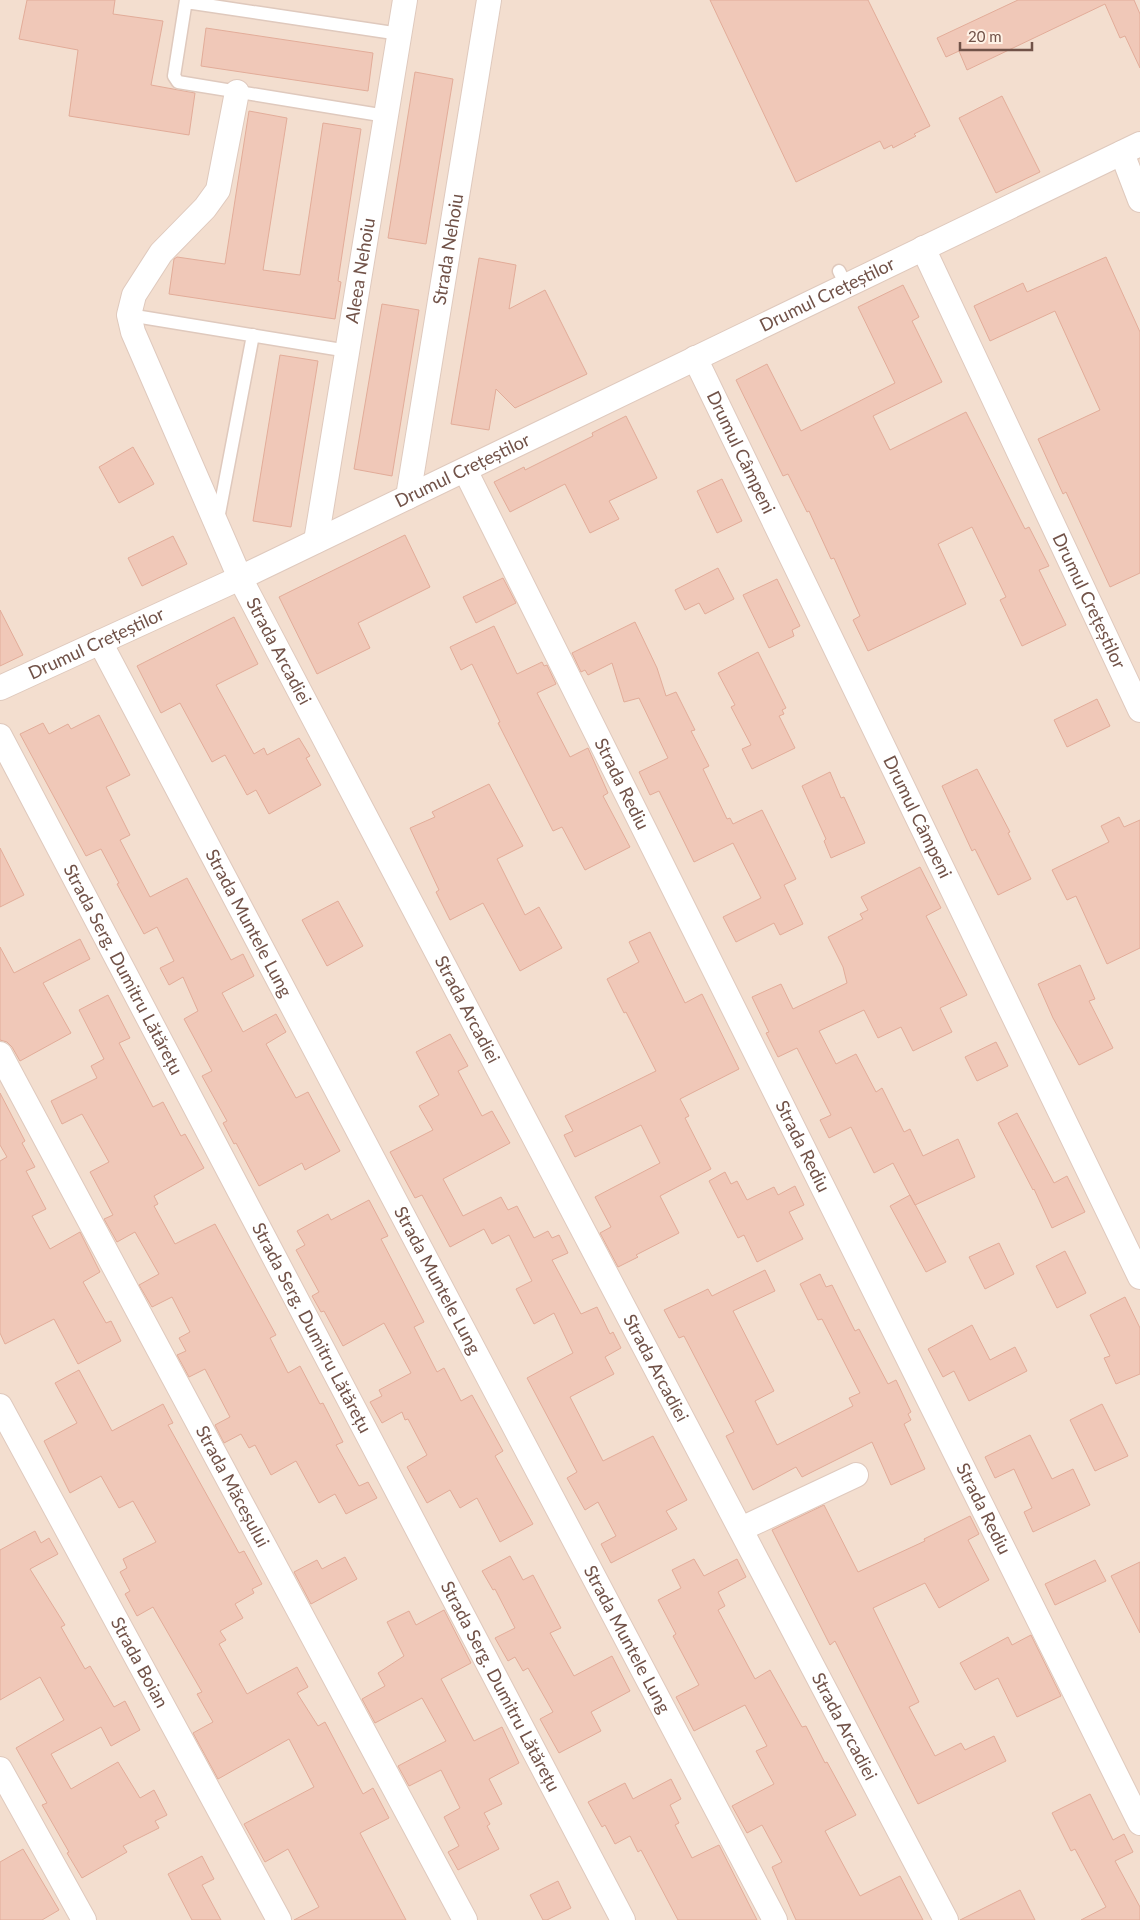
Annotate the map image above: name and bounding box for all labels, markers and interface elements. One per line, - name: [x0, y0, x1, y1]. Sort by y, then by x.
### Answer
- scale bar: [960, 20, 1032, 52]
- text: 20 m: [968, 27, 1002, 45]
- street label: Strada Nehoiu: [427, 192, 467, 306]
- street label: Aleea Nehoiu: [340, 216, 379, 325]
- street label: Drumul Crețeștilor: [756, 252, 898, 336]
- street label: Drumul Câmpeni: [703, 387, 781, 517]
- street label: Drumul Crețeștilor: [391, 428, 534, 512]
- street label: Drumul Crețeștilor: [1048, 529, 1131, 672]
- street label: Strada Arcadiei: [242, 593, 317, 708]
- street label: Drumul Crețeștilor: [24, 602, 168, 684]
- street label: Strada Rediu: [591, 734, 655, 833]
- street label: Drumul Câmpeni: [879, 752, 957, 882]
- street label: Strada Muntele Lung: [201, 845, 297, 1000]
- street label: Strada Serg. Dumitru Lătărețu: [59, 860, 188, 1078]
- street label: Strada Arcadiei: [431, 952, 505, 1067]
- street label: Strada Rediu: [771, 1097, 835, 1195]
- street label: Strada Muntele Lung: [390, 1202, 486, 1358]
- street label: Strada Serg. Dumitru Lătărețu: [248, 1219, 377, 1437]
- street label: Strada Arcadiei: [619, 1310, 694, 1425]
- street label: Strada Măceșului: [192, 1422, 275, 1551]
- street label: Strada Rediu: [952, 1459, 1016, 1558]
- street label: Strada Muntele Lung: [580, 1561, 676, 1717]
- street label: Strada Serg. Dumitru Lătărețu: [437, 1577, 565, 1795]
- street label: Strada Boian: [107, 1613, 174, 1711]
- street label: Strada Arcadiei: [808, 1669, 882, 1784]

